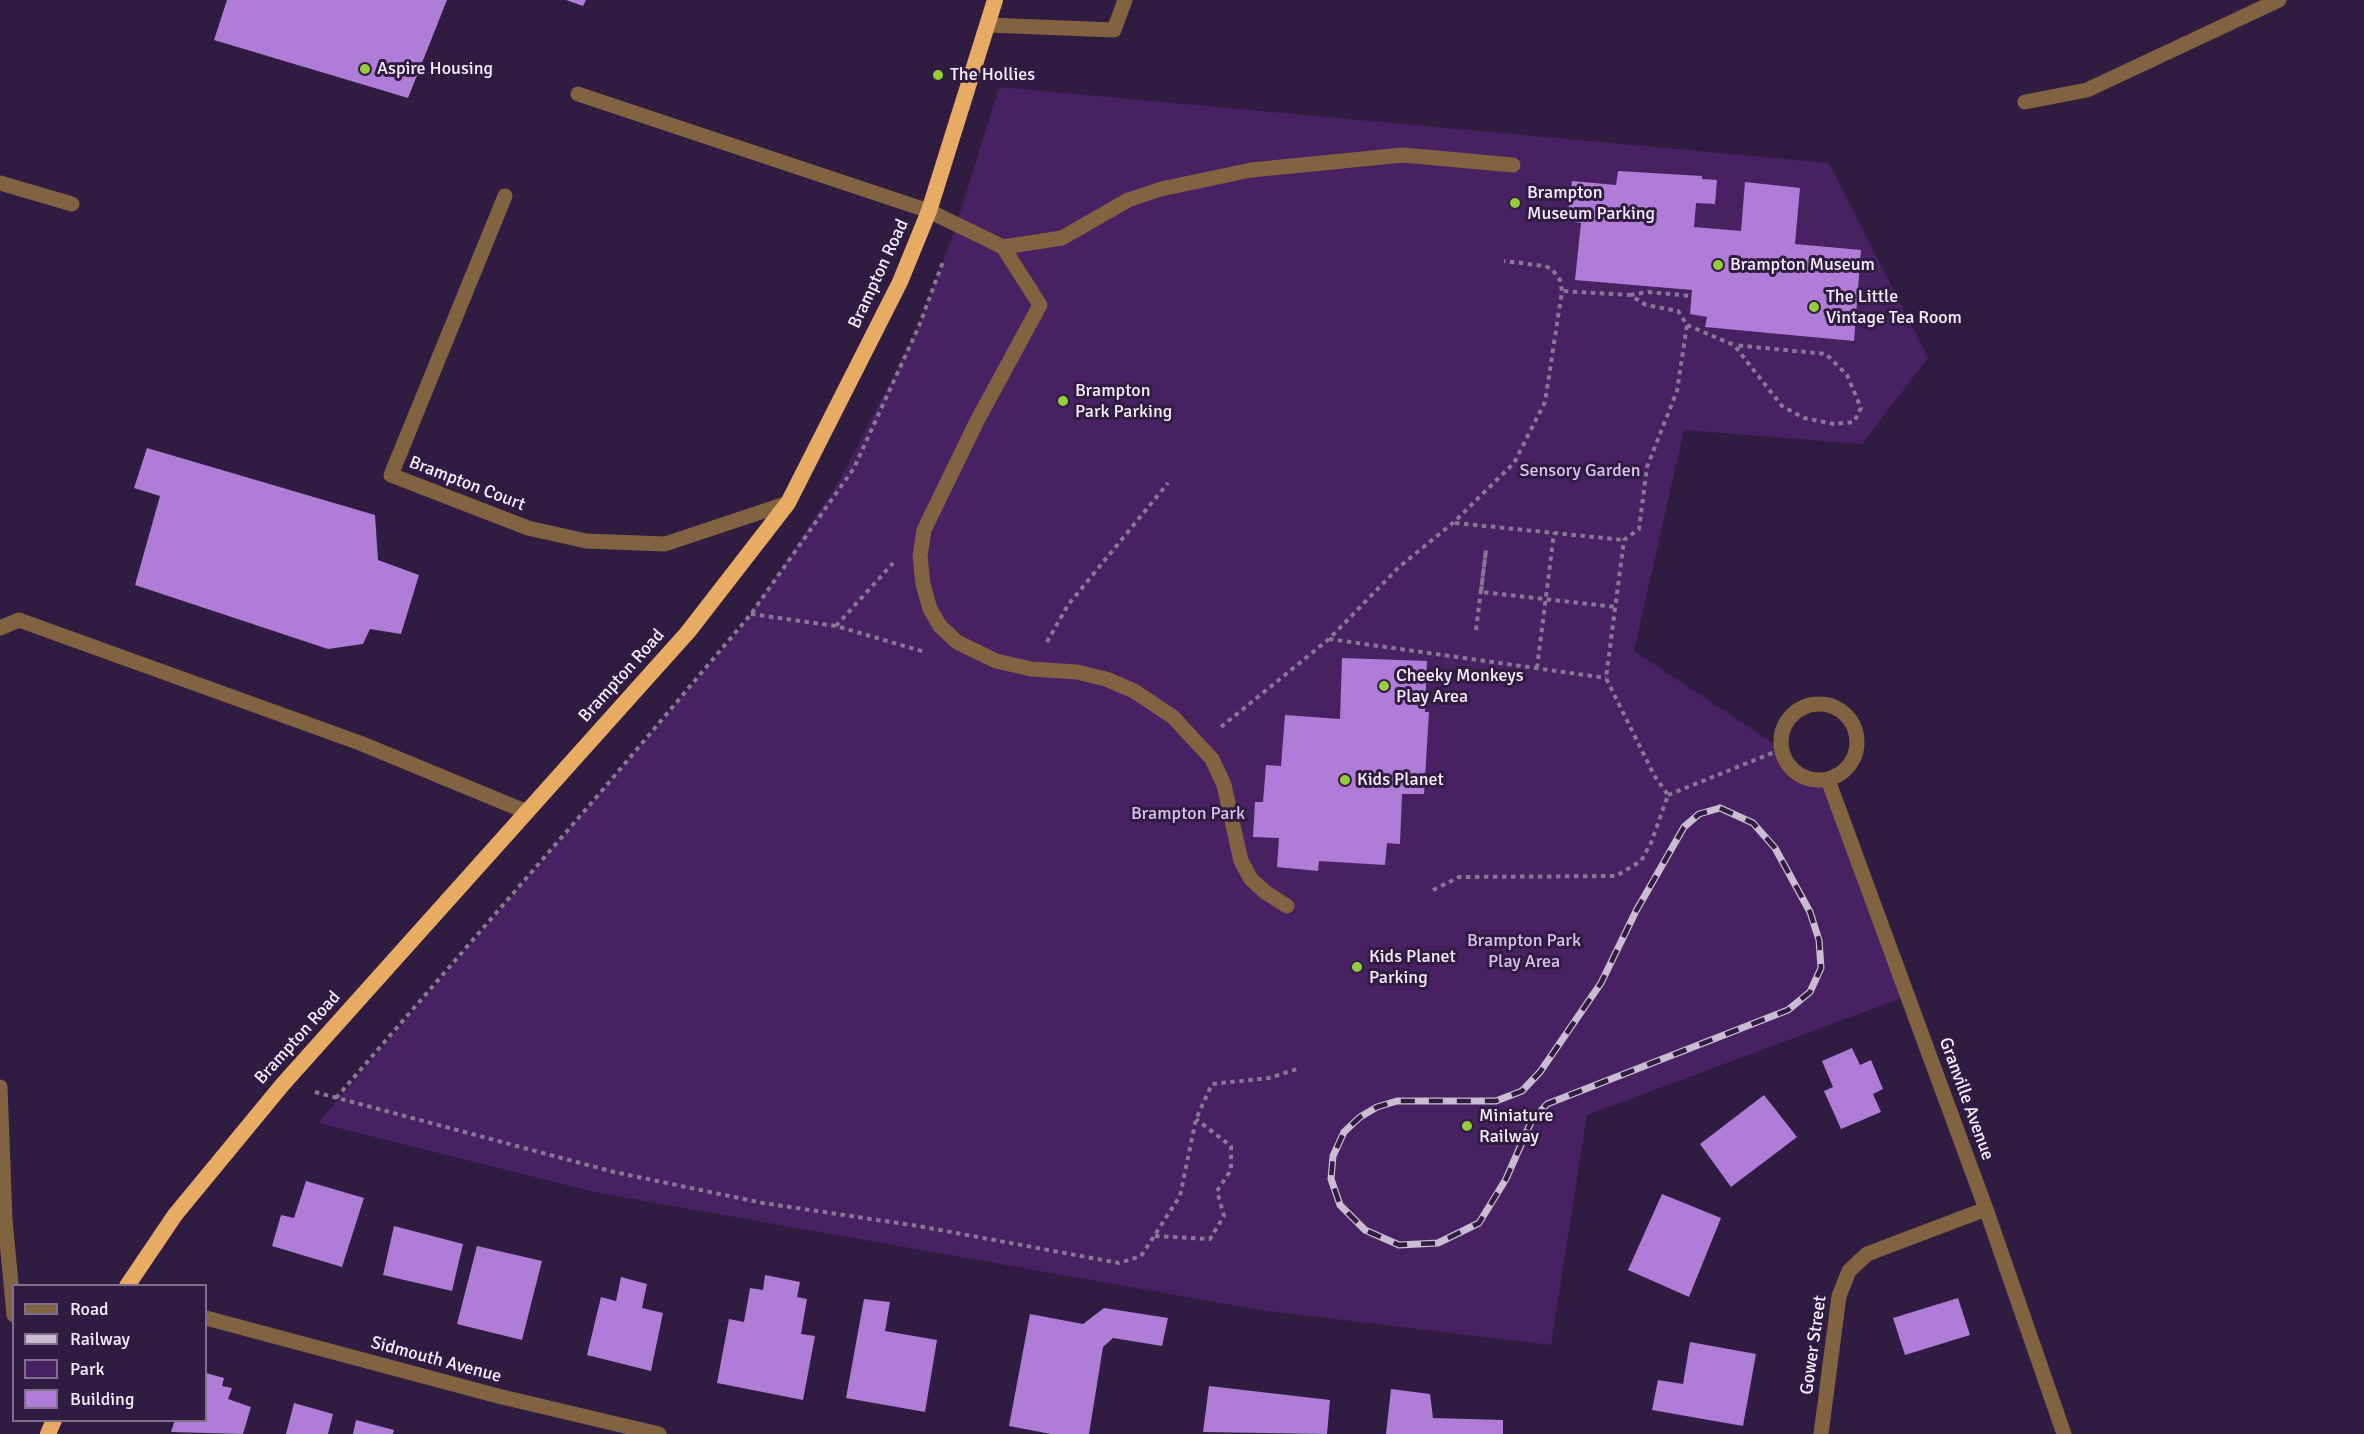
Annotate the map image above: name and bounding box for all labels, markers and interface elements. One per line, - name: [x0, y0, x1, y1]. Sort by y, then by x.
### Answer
- place label: Aspire Housing: [377, 58, 493, 80]
- marker: Aspire Housing: [358, 62, 372, 76]
- place label: The Hollies: [950, 64, 1035, 86]
- marker: The Hollies: [931, 68, 945, 82]
- place label: Brampton Museum Parking: [1527, 182, 1655, 224]
- marker: Brampton Museum Parking: [1508, 196, 1522, 210]
- street label: Brampton Road: [844, 216, 914, 332]
- place label: Brampton Museum: [1730, 254, 1875, 276]
- marker: Brampton Museum: [1711, 258, 1725, 272]
- place label: The Little Vintage Tea Room: [1826, 286, 1962, 328]
- marker: The Little Vintage Tea Room: [1807, 300, 1821, 314]
- place label: Brampton Park Parking: [1075, 380, 1172, 422]
- marker: Brampton Park Parking: [1056, 394, 1070, 408]
- street label: Brampton Court: [406, 452, 528, 516]
- park label: Sensory Garden: [1519, 460, 1641, 482]
- street label: Brampton Road: [575, 625, 669, 727]
- place label: Cheeky Monkeys Play Area: [1396, 665, 1524, 708]
- marker: Cheeky Monkeys Play Area: [1377, 679, 1391, 693]
- place label: Kids Planet: [1357, 769, 1444, 791]
- marker: Kids Planet: [1338, 773, 1352, 787]
- park label: Brampton Park: [1131, 803, 1245, 825]
- park label: Brampton Park Play Area: [1467, 930, 1581, 972]
- place label: Kids Planet Parking: [1369, 946, 1456, 988]
- marker: Kids Planet Parking: [1350, 960, 1364, 974]
- street label: Brampton Road: [251, 987, 345, 1089]
- street label: Granville Avenue: [1934, 1035, 1998, 1163]
- place label: Miniature Railway: [1479, 1105, 1553, 1148]
- marker: Miniature Railway: [1460, 1119, 1474, 1133]
- legend: [12, 1284, 207, 1422]
- street label: Gower Street: [1796, 1294, 1832, 1396]
- text: Road: [70, 1298, 109, 1320]
- text: Railway: [70, 1328, 130, 1350]
- street label: Sidmouth Avenue: [368, 1332, 504, 1388]
- text: Park: [70, 1358, 105, 1380]
- text: Building: [70, 1388, 134, 1410]

